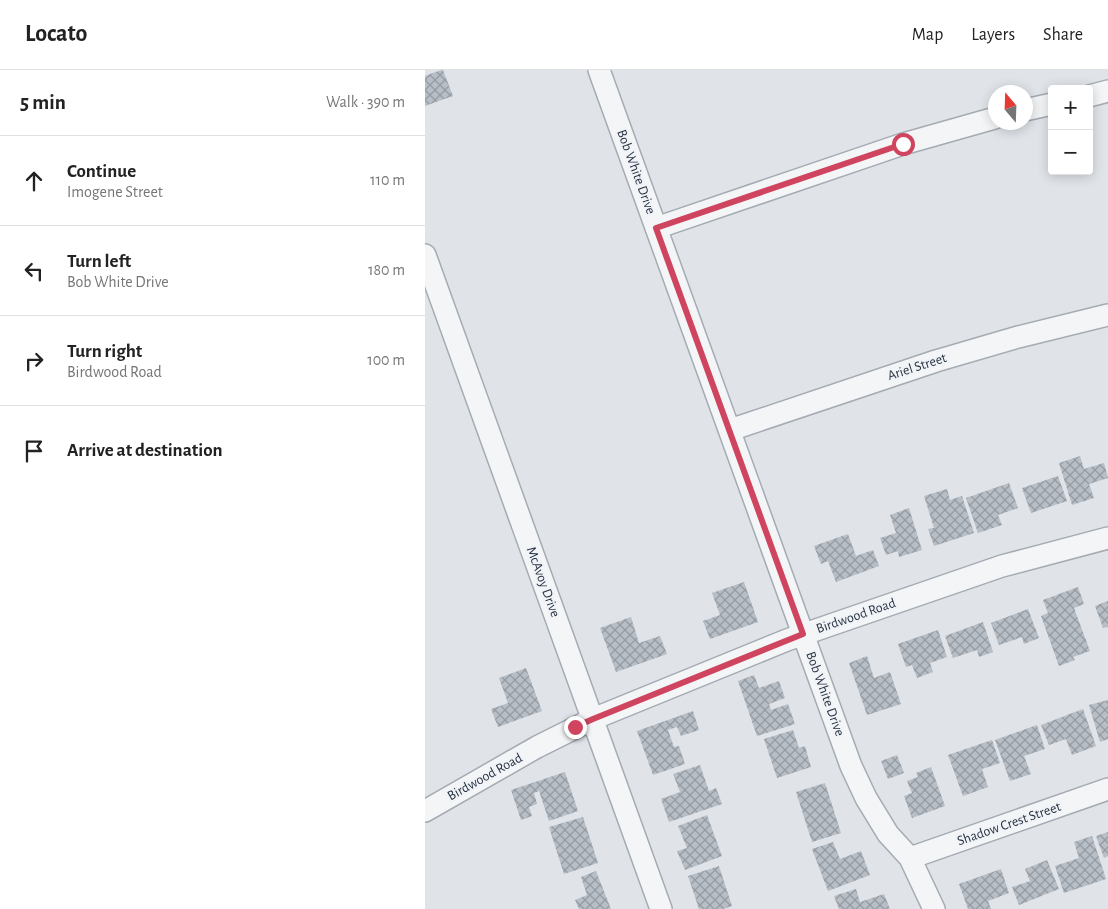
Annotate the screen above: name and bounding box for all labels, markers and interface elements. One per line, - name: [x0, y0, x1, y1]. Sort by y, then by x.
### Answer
- text: Locato: [25, 22, 87, 46]
- text: Map: [912, 26, 943, 44]
- text: Layers: [971, 26, 1015, 44]
- text: Share: [1043, 26, 1083, 44]
- north arrow: [988, 85, 1033, 130]
- map controls: [1048, 85, 1093, 175]
- button: +: [1048, 85, 1093, 130]
- text: 5 min: [20, 92, 66, 113]
- text: Walk · 390 m: [326, 94, 405, 110]
- street label: Bob White Drive: [614, 128, 658, 216]
- button: −: [1048, 130, 1093, 175]
- route start: [892, 133, 915, 156]
- text: Continue: [67, 162, 136, 181]
- icon: ahead: [20, 167, 48, 195]
- text: 110 m: [370, 172, 405, 188]
- text: Imogene Street: [67, 184, 163, 200]
- text: Turn left: [67, 252, 131, 271]
- icon: left: [20, 257, 48, 285]
- text: 180 m: [368, 262, 405, 278]
- text: Bob White Drive: [67, 274, 169, 290]
- text: Turn right: [67, 342, 142, 361]
- icon: right: [20, 347, 48, 375]
- street label: Ariel Street: [886, 351, 949, 383]
- text: 100 m: [367, 352, 405, 368]
- text: Birdwood Road: [67, 364, 162, 380]
- icon: arrive: [20, 437, 48, 465]
- text: Arrive at destination: [67, 441, 223, 460]
- street label: McAvoy Drive: [524, 545, 562, 619]
- street label: Birdwood Road: [814, 596, 898, 636]
- street label: Bob White Drive: [803, 650, 847, 738]
- route end: [564, 716, 587, 739]
- street label: Birdwood Road: [445, 751, 525, 803]
- street label: Shadow Crest Street: [955, 800, 1063, 848]

